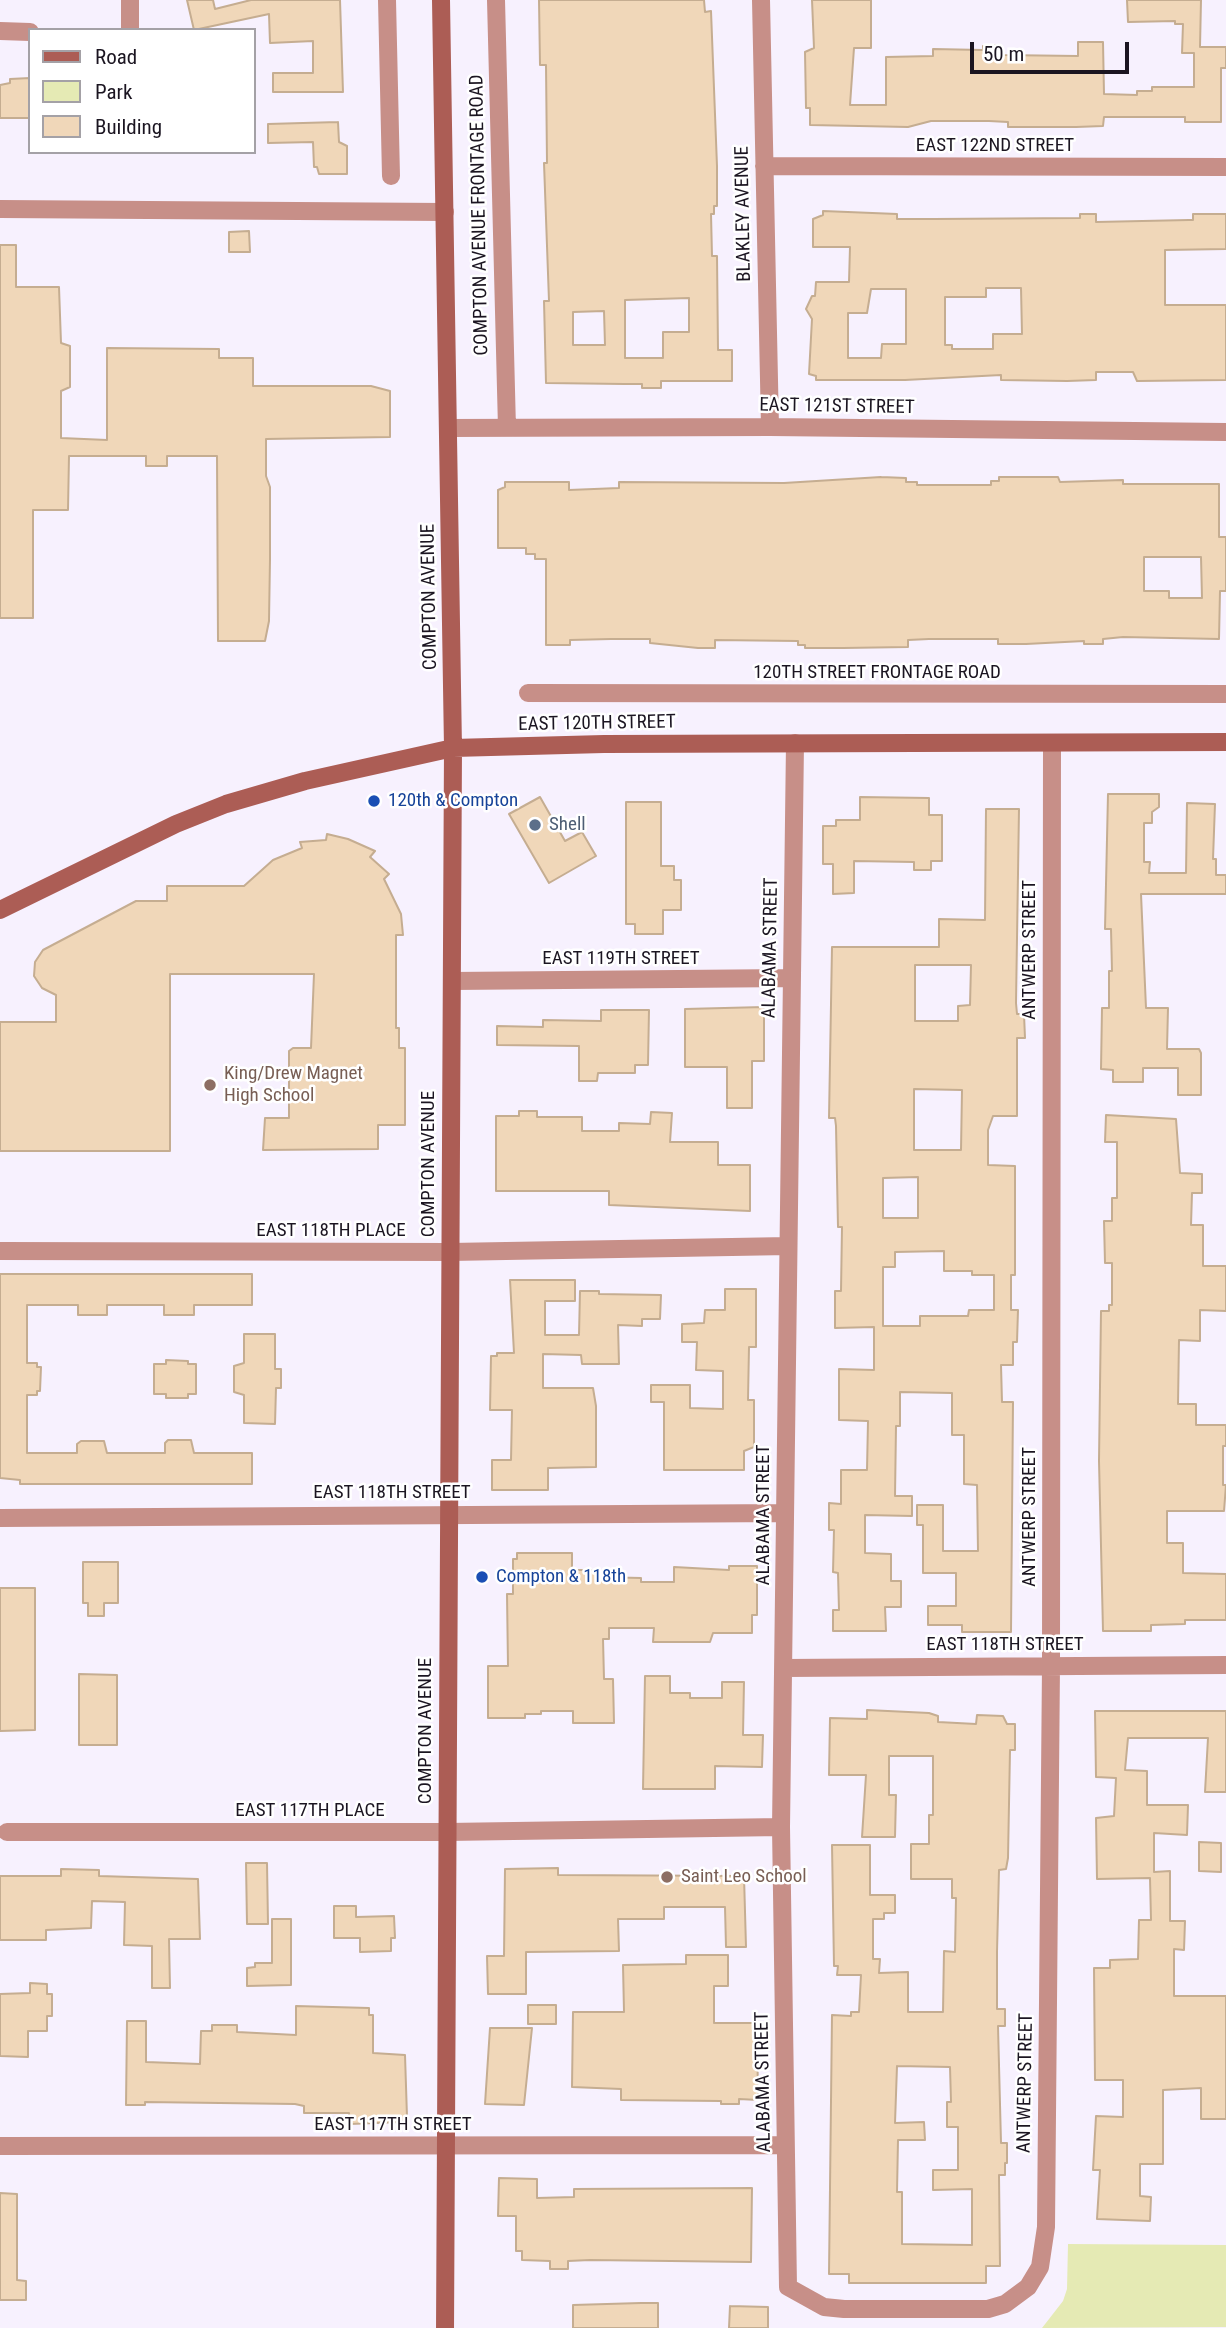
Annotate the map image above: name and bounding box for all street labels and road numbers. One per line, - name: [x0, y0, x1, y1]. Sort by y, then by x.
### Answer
- street label: COMPTON AVENUE FRONTAGE ROAD: [466, 74, 494, 356]
- street label: EAST 122ND STREET: [916, 135, 1074, 157]
- street label: BLAKLEY AVENUE: [731, 146, 757, 282]
- street label: EAST 121ST STREET: [759, 394, 915, 420]
- street label: COMPTON AVENUE: [417, 524, 443, 670]
- street label: 120TH STREET FRONTAGE ROAD: [753, 662, 1001, 684]
- street label: EAST 120TH STREET: [518, 711, 676, 737]
- street label: ALABAMA STREET: [758, 877, 784, 1019]
- street label: ANTWERP STREET: [1019, 880, 1041, 1020]
- street label: EAST 119TH STREET: [542, 948, 700, 970]
- street label: COMPTON AVENUE: [418, 1091, 440, 1237]
- street label: EAST 118TH PLACE: [256, 1220, 406, 1242]
- street label: ALABAMA STREET: [753, 1444, 775, 1586]
- street label: ANTWERP STREET: [1019, 1447, 1041, 1587]
- street label: EAST 118TH STREET: [313, 1482, 471, 1504]
- street label: EAST 118TH STREET: [926, 1634, 1084, 1656]
- street label: COMPTON AVENUE: [415, 1658, 437, 1804]
- street label: EAST 117TH PLACE: [235, 1800, 385, 1822]
- street label: ALABAMA STREET: [751, 2011, 777, 2153]
- street label: ANTWERP STREET: [1013, 2013, 1039, 2153]
- street label: EAST 117TH STREET: [314, 2114, 472, 2136]

